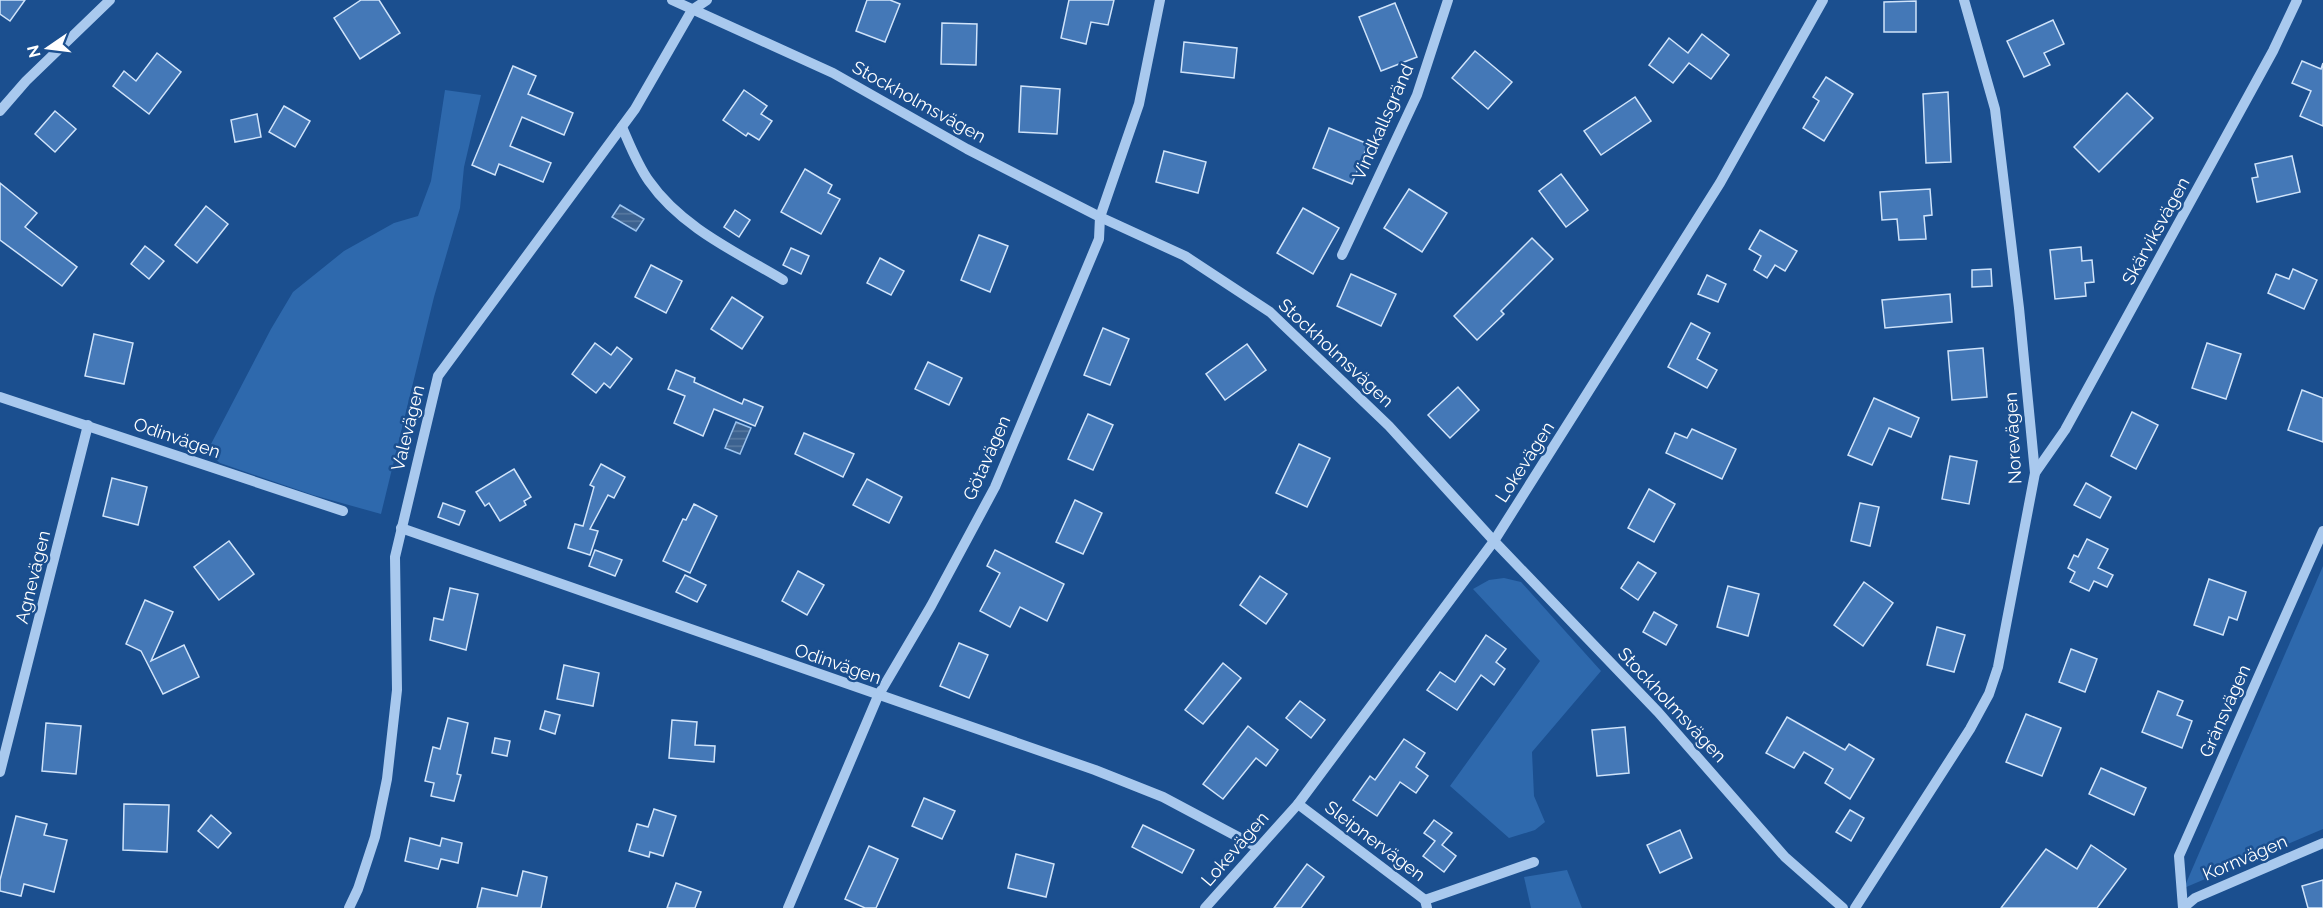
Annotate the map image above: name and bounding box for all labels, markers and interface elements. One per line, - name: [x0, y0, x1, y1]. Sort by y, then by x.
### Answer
- north arrow: [18, 18, 78, 78]
- text: N: [23, 43, 45, 60]
- street label: Stockholmsvägen: [849, 56, 990, 147]
- street label: Vindkallsgränd: [1348, 61, 1417, 183]
- street label: Skärviksvägen: [2117, 173, 2194, 288]
- street label: Stockholmsvägen: [1275, 294, 1398, 411]
- street label: Valevägen: [387, 383, 428, 473]
- street label: Norevägen: [2000, 391, 2025, 485]
- street label: Götavägen: [959, 412, 1015, 503]
- street label: Odinvägen: [131, 413, 223, 462]
- street label: Lokevägen: [1491, 418, 1558, 506]
- street label: Agnevägen: [11, 528, 54, 626]
- street label: Odinvägen: [792, 639, 884, 688]
- street label: Stockholmsvägen: [1614, 643, 1731, 766]
- street label: Gränsvägen: [2195, 661, 2254, 760]
- street label: Sleipnervägen: [1321, 796, 1430, 885]
- street label: Lokevägen: [1197, 807, 1273, 890]
- street label: Kornvägen: [2199, 830, 2290, 885]

